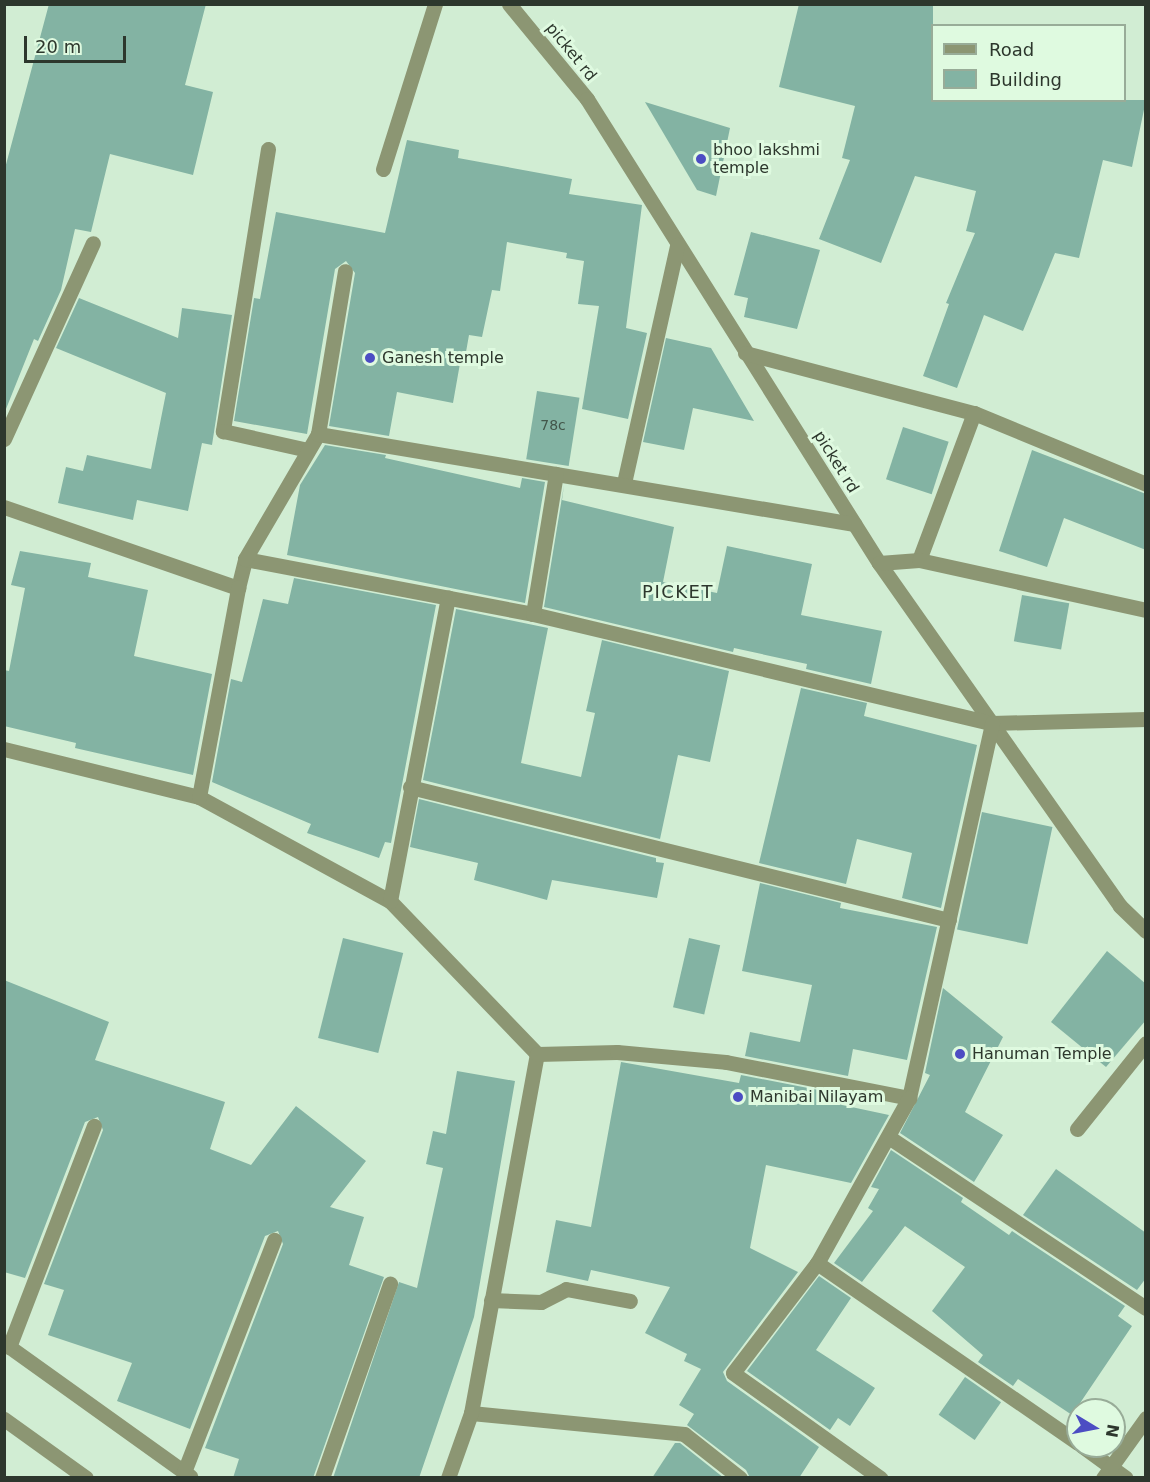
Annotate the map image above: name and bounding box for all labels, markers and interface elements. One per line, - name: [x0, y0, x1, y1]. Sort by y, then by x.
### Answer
- street label: picket rd: [542, 19, 600, 85]
- scale bar: [27, 24, 129, 62]
- legend: [931, 24, 1126, 102]
- text: 20 m: [35, 36, 81, 57]
- text: Road: [989, 39, 1034, 60]
- text: Building: [989, 69, 1062, 90]
- place label: bhoo lakshmi temple: [713, 140, 820, 178]
- marker: bhoo lakshmi temple: [694, 152, 708, 166]
- place label: Ganesh temple: [382, 348, 504, 368]
- marker: Ganesh temple: [363, 351, 377, 365]
- house number: 78c: [540, 417, 566, 433]
- street label: picket rd: [809, 427, 863, 497]
- district label: PICKET: [642, 581, 714, 603]
- place label: Hanuman Temple: [972, 1044, 1112, 1064]
- marker: Hanuman Temple: [953, 1047, 967, 1061]
- place label: Manibai Nilayam: [750, 1087, 883, 1107]
- marker: Manibai Nilayam: [731, 1090, 745, 1104]
- north arrow: [1066, 1398, 1126, 1458]
- text: N: [1102, 1423, 1123, 1439]

